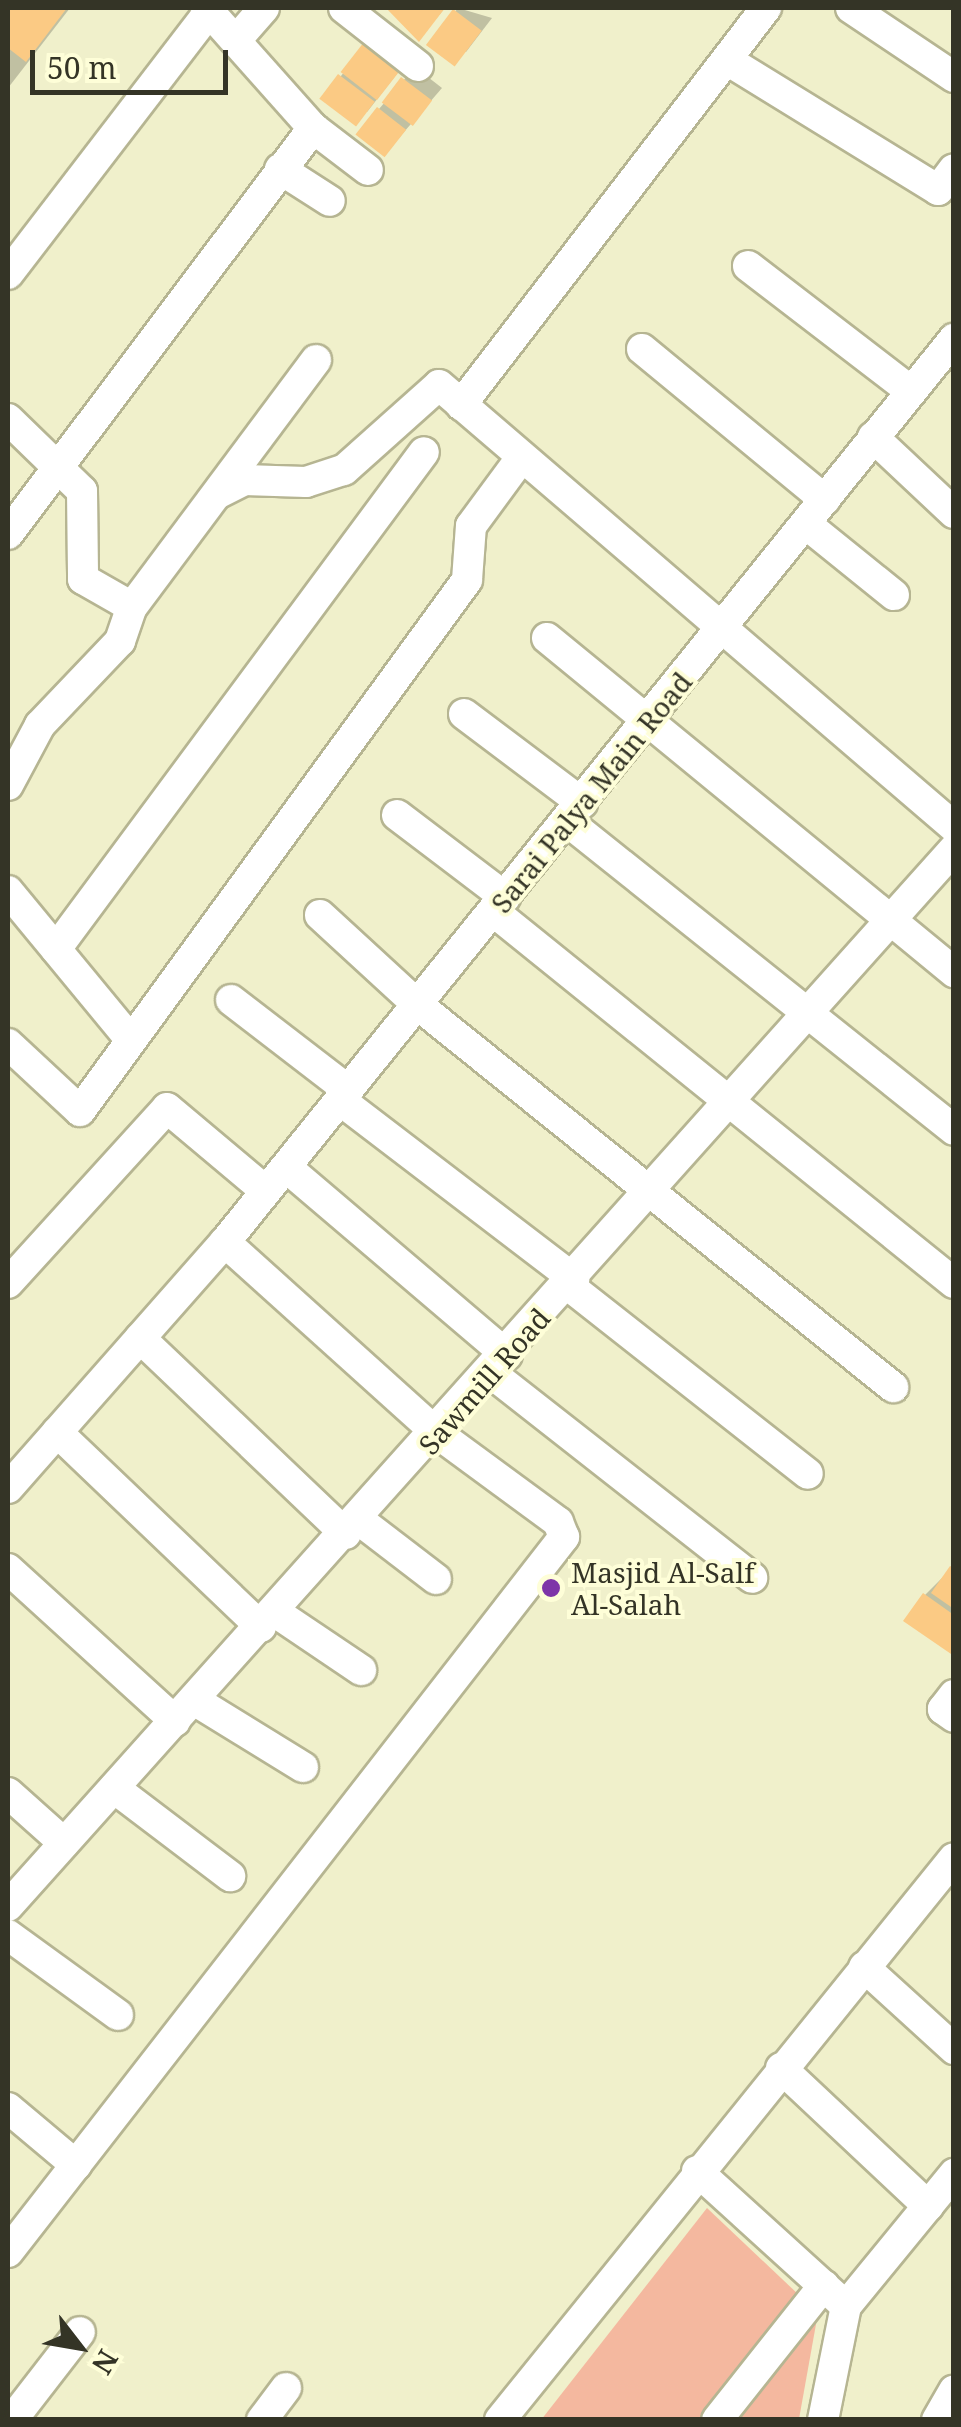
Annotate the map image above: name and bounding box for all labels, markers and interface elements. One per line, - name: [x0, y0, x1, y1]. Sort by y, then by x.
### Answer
- scale bar: [35, 30, 232, 92]
- text: 50 m: [47, 47, 117, 88]
- street label: Sarai Palya Main Road: [484, 665, 698, 919]
- street label: Sawmill Road: [411, 1301, 557, 1461]
- place label: Masjid Al-Salf Al-Salah: [571, 1555, 755, 1621]
- marker: Masjid Al-Salf Al-Salah: [540, 1577, 562, 1599]
- north arrow: [30, 2297, 130, 2397]
- text: N: [84, 2343, 128, 2382]

